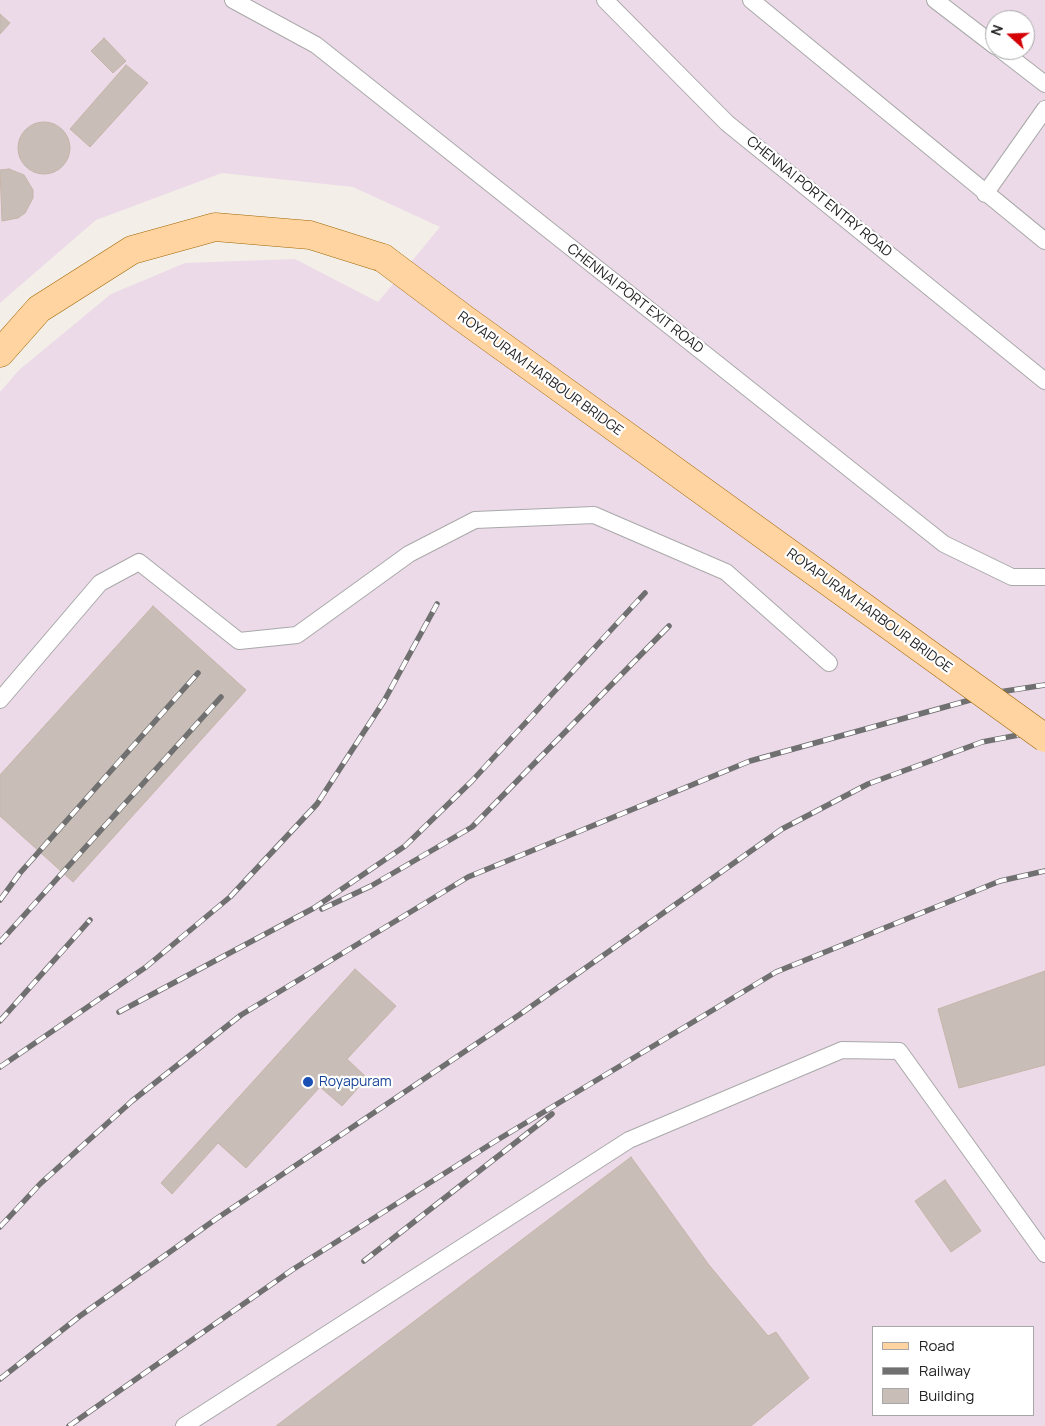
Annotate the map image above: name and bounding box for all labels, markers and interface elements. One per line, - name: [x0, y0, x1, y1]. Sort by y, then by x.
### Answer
- north arrow: [985, 10, 1035, 60]
- text: N: [986, 22, 1007, 38]
- street label: CHENNAI PORT ENTRY ROAD: [743, 133, 895, 261]
- street label: CHENNAI PORT EXIT ROAD: [564, 241, 706, 357]
- street label: ROYAPURAM HARBOUR BRIDGE: [454, 308, 626, 440]
- street label: ROYAPURAM HARBOUR BRIDGE: [783, 545, 955, 677]
- place label: Royapuram: [319, 1074, 392, 1090]
- marker: Royapuram: [301, 1075, 315, 1089]
- legend: [872, 1326, 1035, 1416]
- text: Road: [919, 1335, 955, 1356]
- text: Railway: [919, 1360, 971, 1381]
- text: Building: [919, 1385, 974, 1406]

